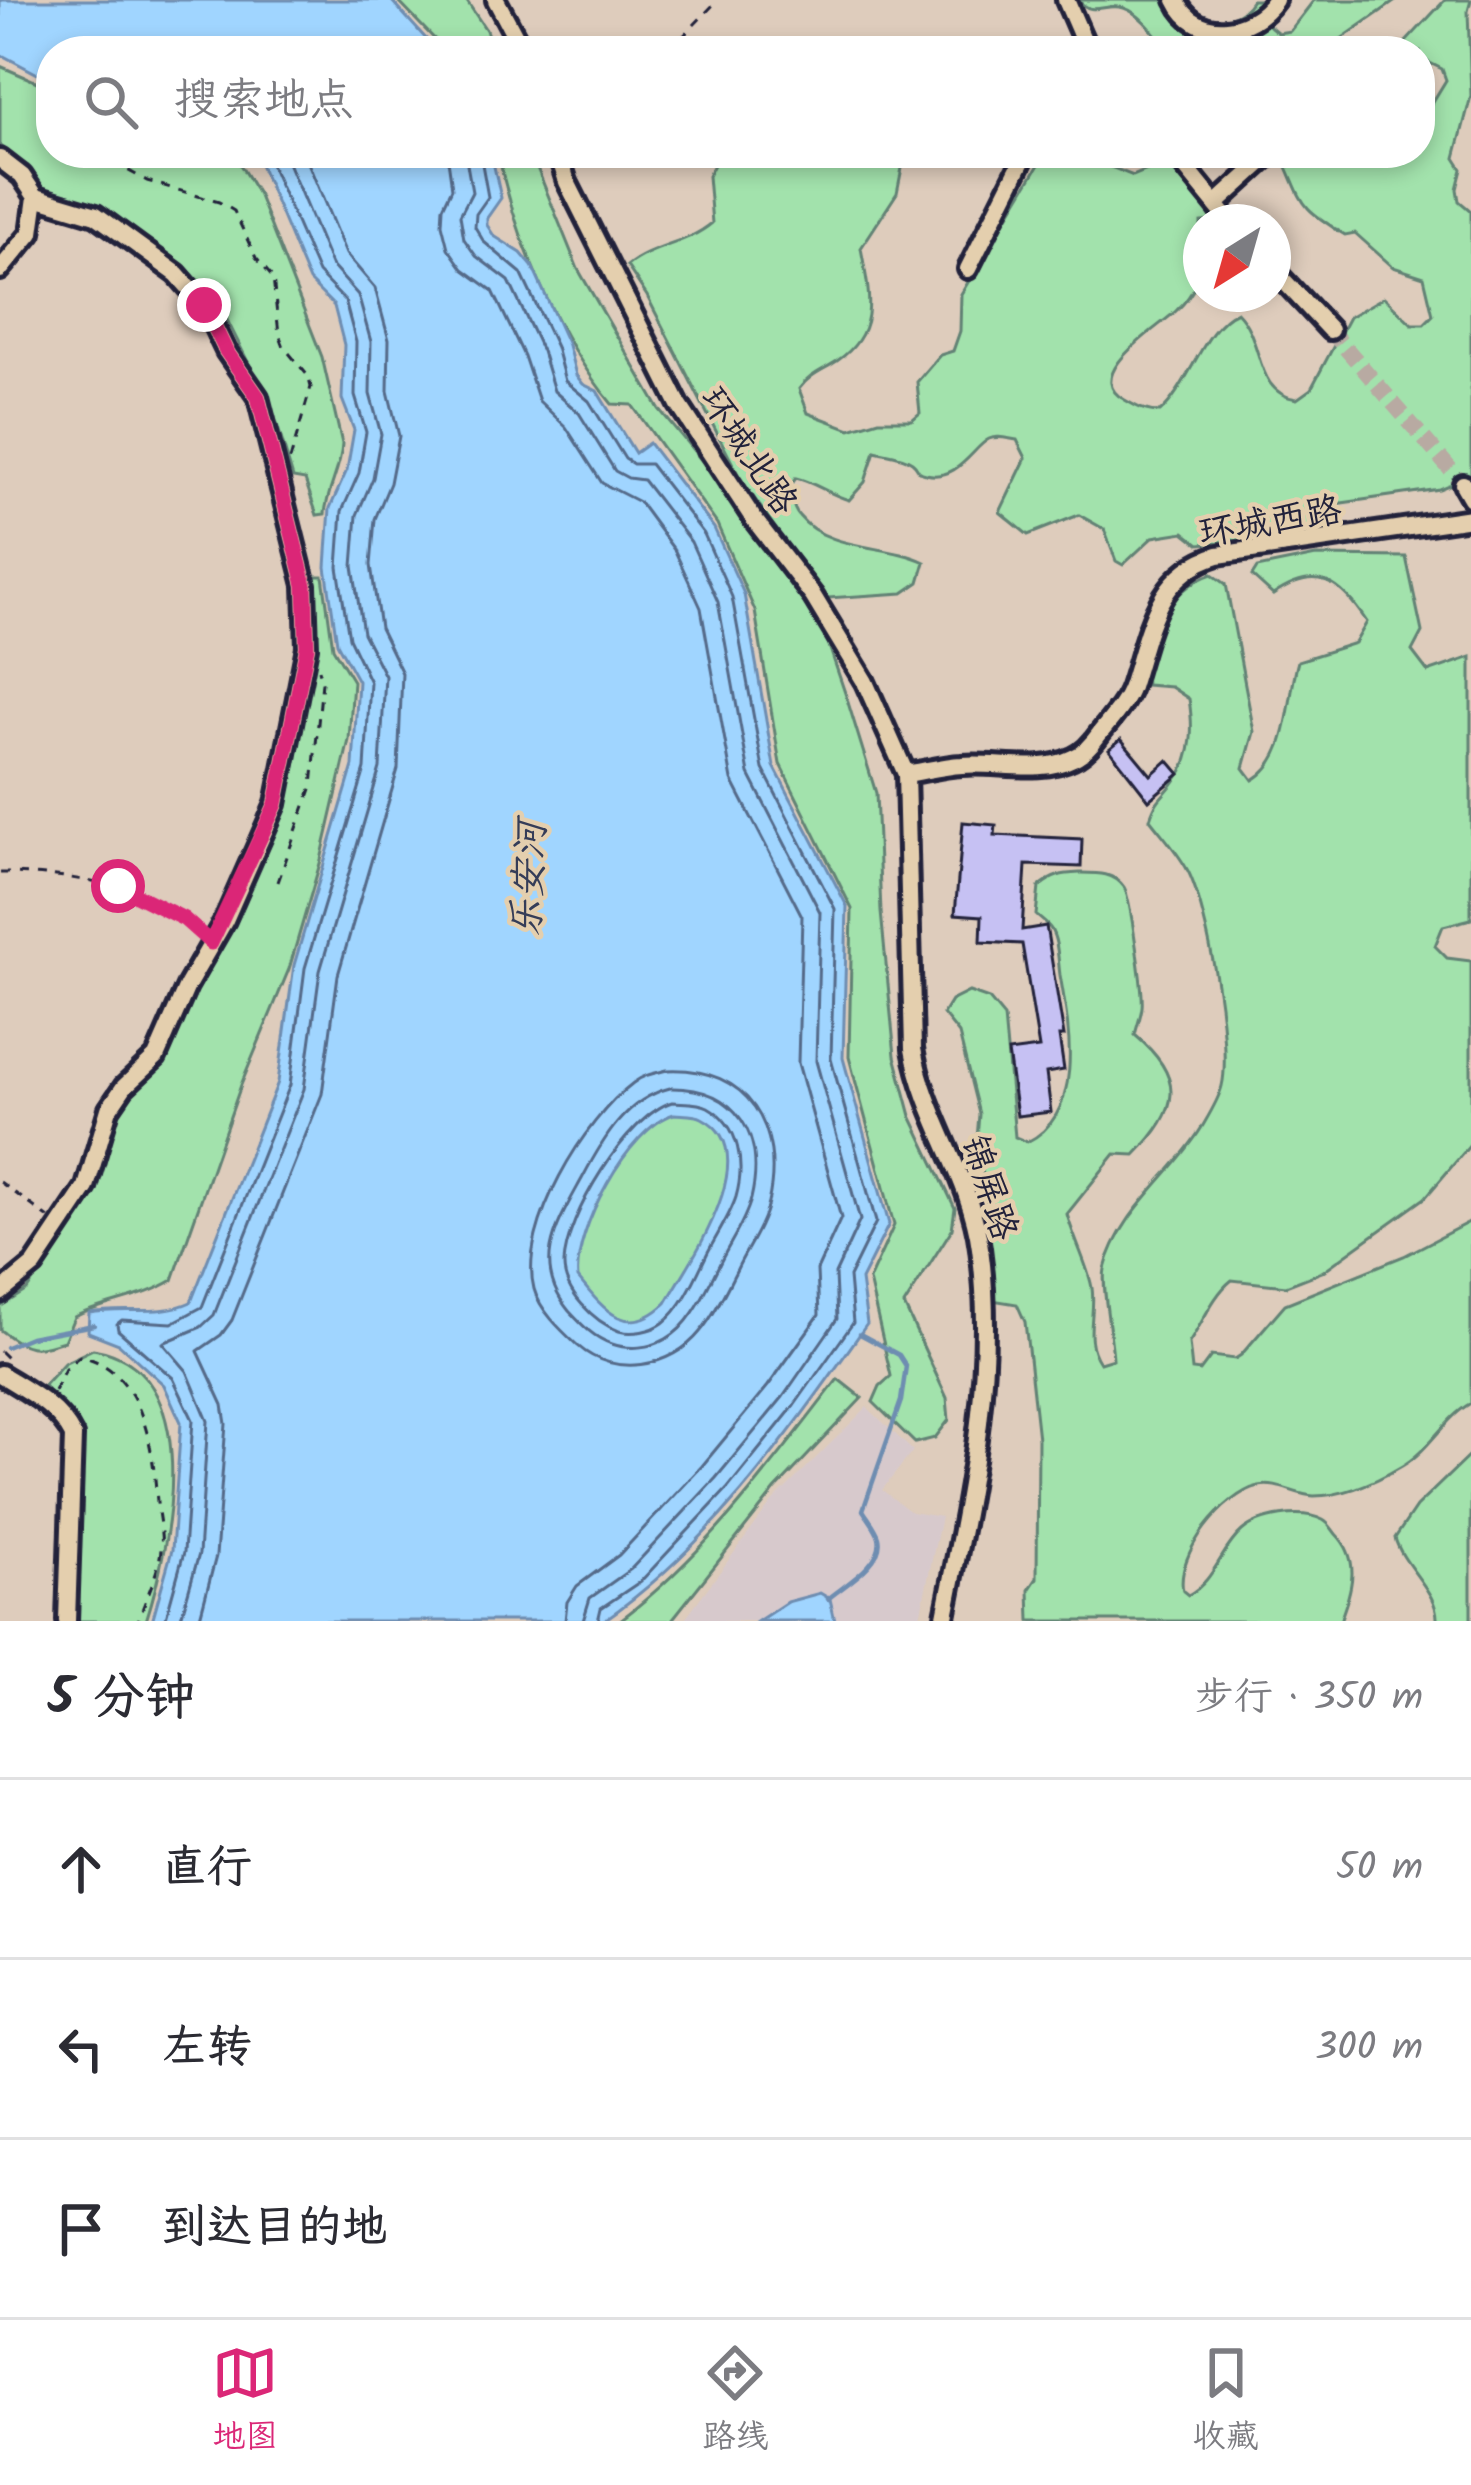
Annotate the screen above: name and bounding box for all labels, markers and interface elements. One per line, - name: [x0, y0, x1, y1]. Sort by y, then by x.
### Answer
- search box: [36, 36, 1435, 168]
- text: 搜索地点: [174, 66, 354, 138]
- icon: search: [78, 69, 144, 135]
- north arrow: [1183, 204, 1291, 312]
- route end: [177, 278, 231, 332]
- street label: 环城北路: [683, 376, 811, 528]
- street label: 环城西路: [1195, 483, 1346, 564]
- water label: 乐安河: [497, 813, 565, 939]
- route start: [91, 859, 145, 913]
- street label: 锦屏路: [944, 1128, 1031, 1248]
- text: 5 分钟: [48, 1659, 195, 1740]
- text: 步行 · 350 m: [1195, 1668, 1423, 1730]
- text: 直行: [162, 1833, 252, 1905]
- icon: ahead: [48, 1836, 114, 1902]
- text: 50 m: [1336, 1838, 1423, 1900]
- text: 左转: [162, 2013, 252, 2085]
- icon: left: [48, 2016, 114, 2082]
- text: 300 m: [1315, 2018, 1423, 2080]
- text: 到达目的地: [162, 2193, 387, 2265]
- icon: arrive: [48, 2196, 114, 2262]
- tab: 地图: [212, 2340, 278, 2465]
- tab: 路线: [702, 2340, 768, 2465]
- tab: 收藏: [1193, 2340, 1259, 2465]

